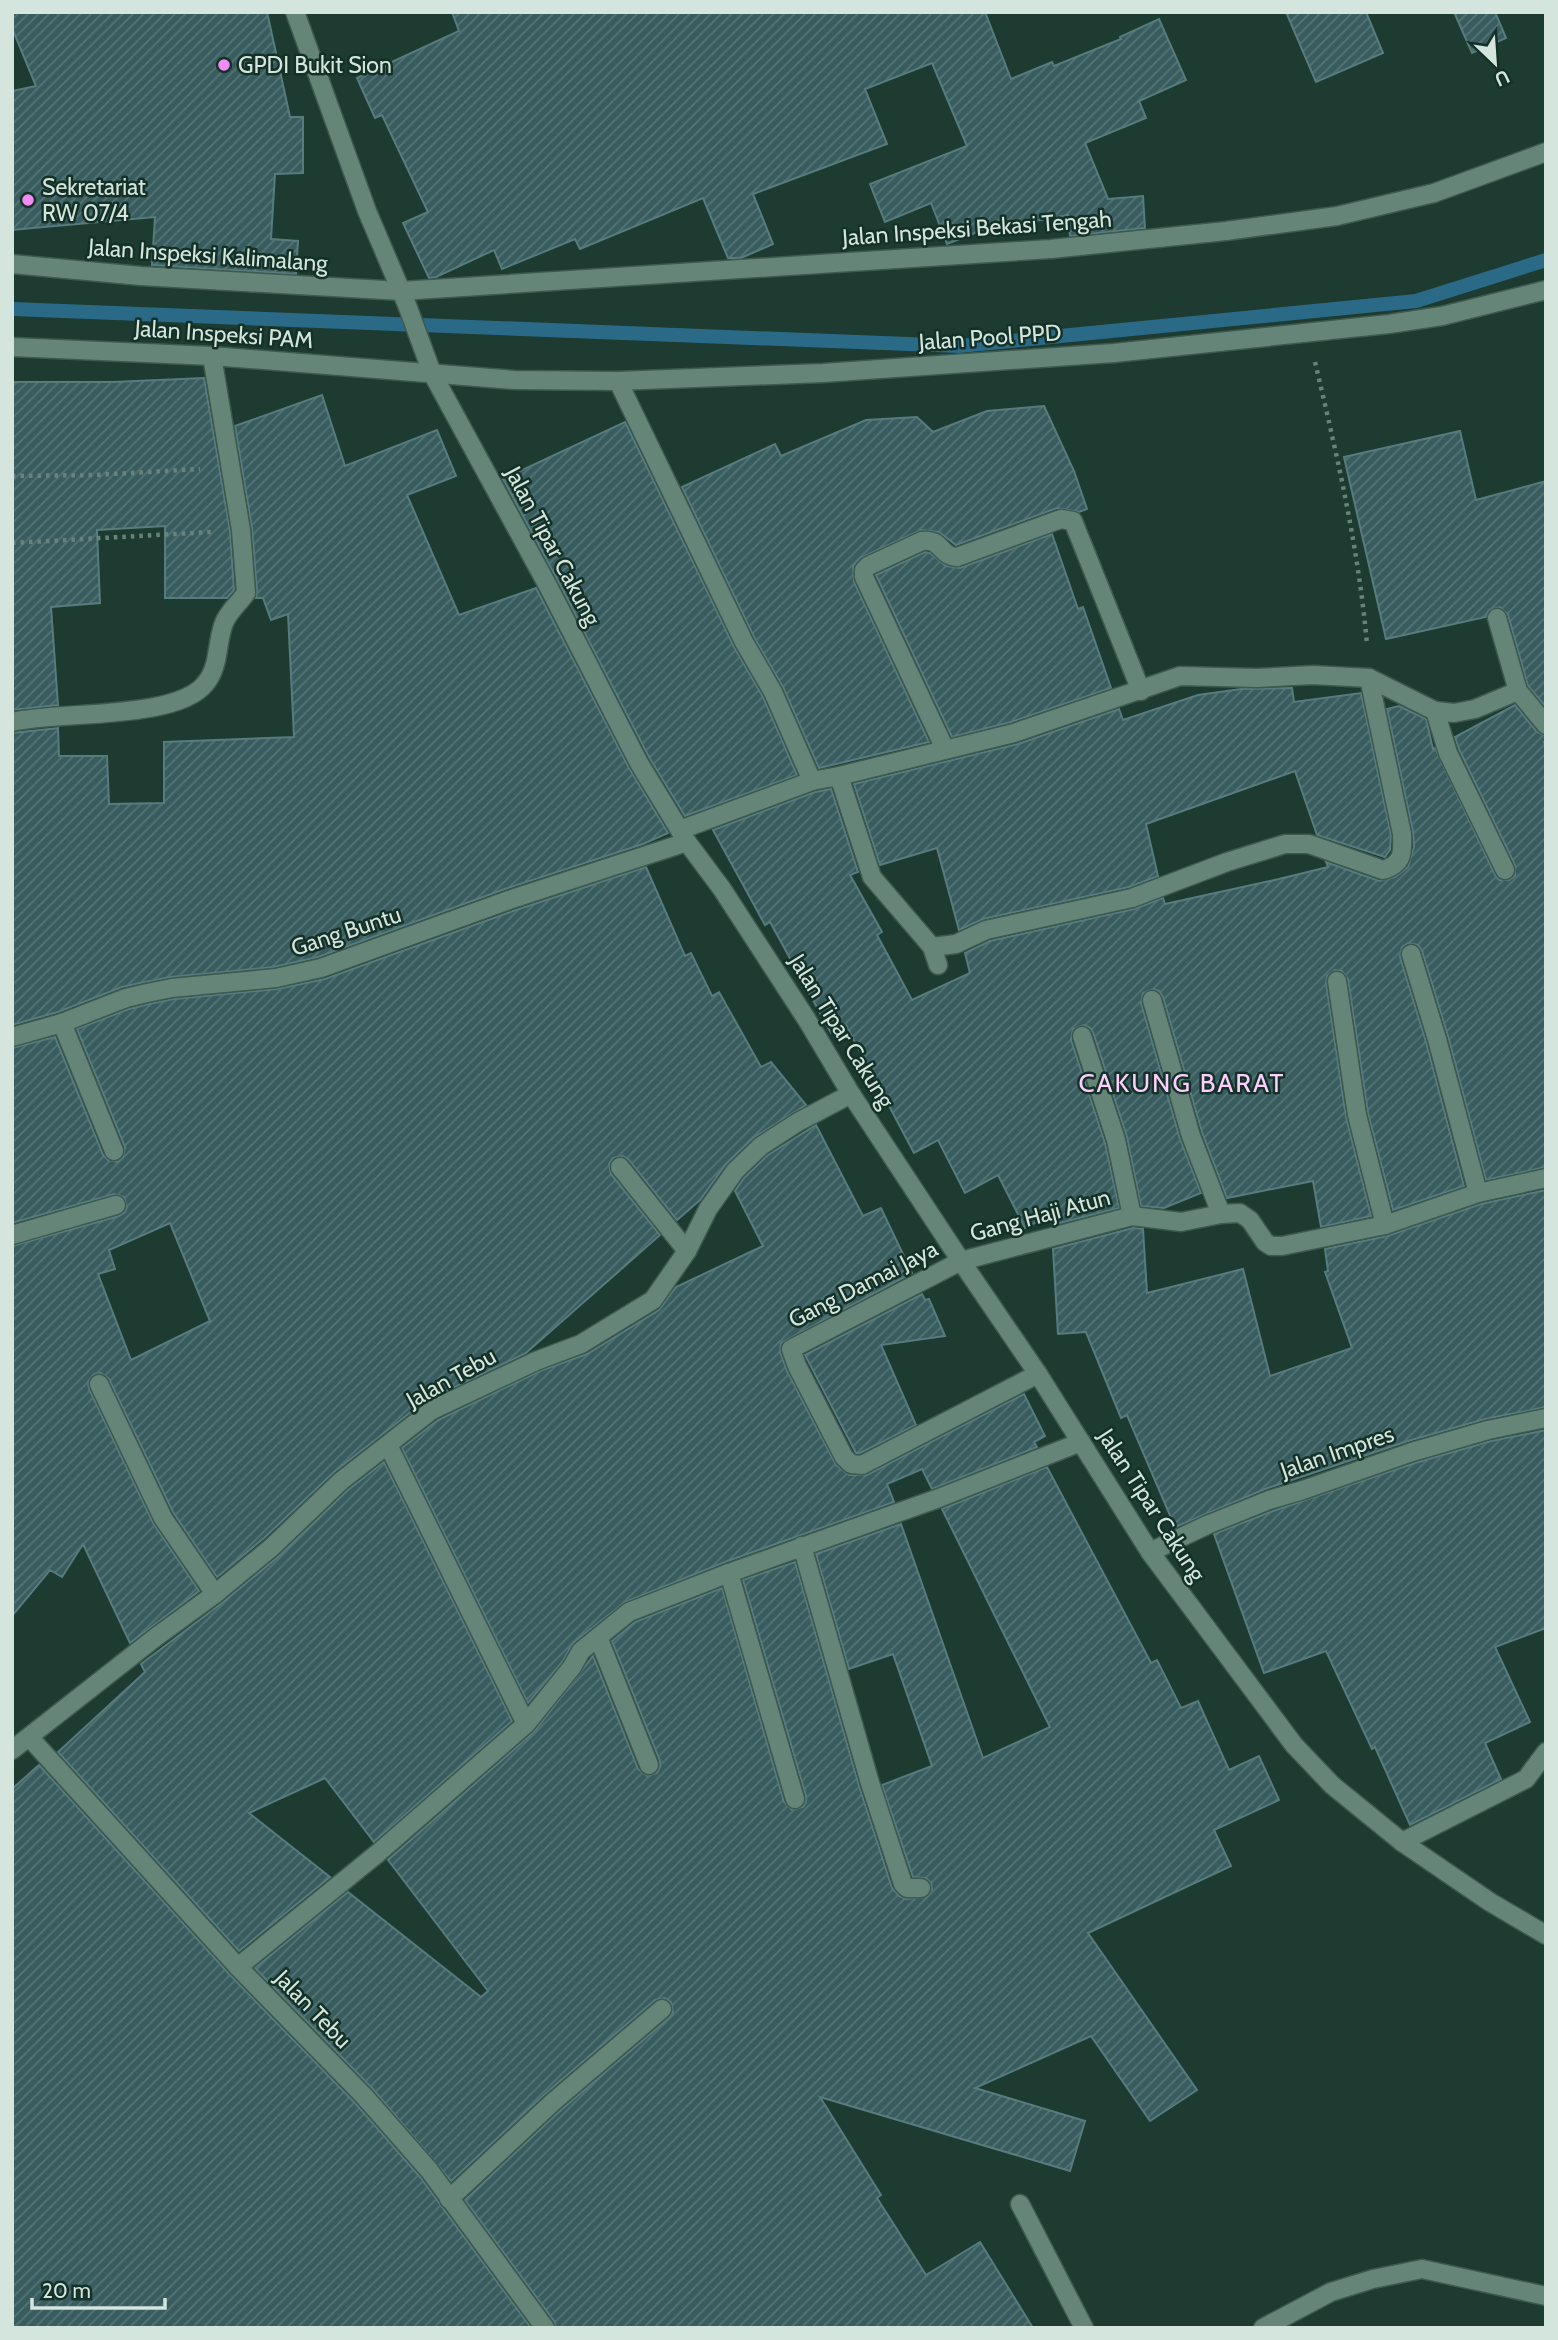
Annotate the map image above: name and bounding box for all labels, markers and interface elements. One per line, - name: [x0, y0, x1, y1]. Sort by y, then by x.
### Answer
- north arrow: [1460, 28, 1530, 98]
- place label: GPDI Bukit Sion: [238, 51, 392, 79]
- marker: GPDI Bukit Sion: [216, 57, 232, 73]
- text: U: [1491, 65, 1513, 91]
- place label: Sekretariat RW 07/4: [42, 173, 146, 227]
- marker: Sekretariat RW 07/4: [20, 192, 36, 208]
- street label: Jalan Inspeksi Bekasi Tengah: [840, 205, 1113, 251]
- street label: Jalan Inspeksi Kalimalang: [86, 233, 329, 277]
- street label: Jalan Inspeksi PAM: [133, 314, 314, 354]
- street label: Jalan Pool PPD: [917, 318, 1062, 356]
- street label: Jalan Tipar Cakung: [499, 461, 607, 631]
- street label: Gang Buntu: [287, 900, 405, 962]
- street label: Jalan Tipar Cakung: [783, 948, 901, 1114]
- district label: CAKUNG BARAT: [1079, 1067, 1285, 1099]
- street label: Gang Haji Atun: [967, 1183, 1113, 1247]
- street label: Gang Damai Jaya: [784, 1234, 942, 1334]
- street label: Jalan Tebu: [400, 1342, 501, 1415]
- street label: Jalan Impres: [1276, 1420, 1397, 1485]
- street label: Jalan Tipar Cakung: [1092, 1423, 1212, 1587]
- street label: Jalan Tebu: [268, 1963, 357, 2054]
- scale bar: [32, 2266, 164, 2310]
- text: 20 m: [42, 2278, 91, 2303]

